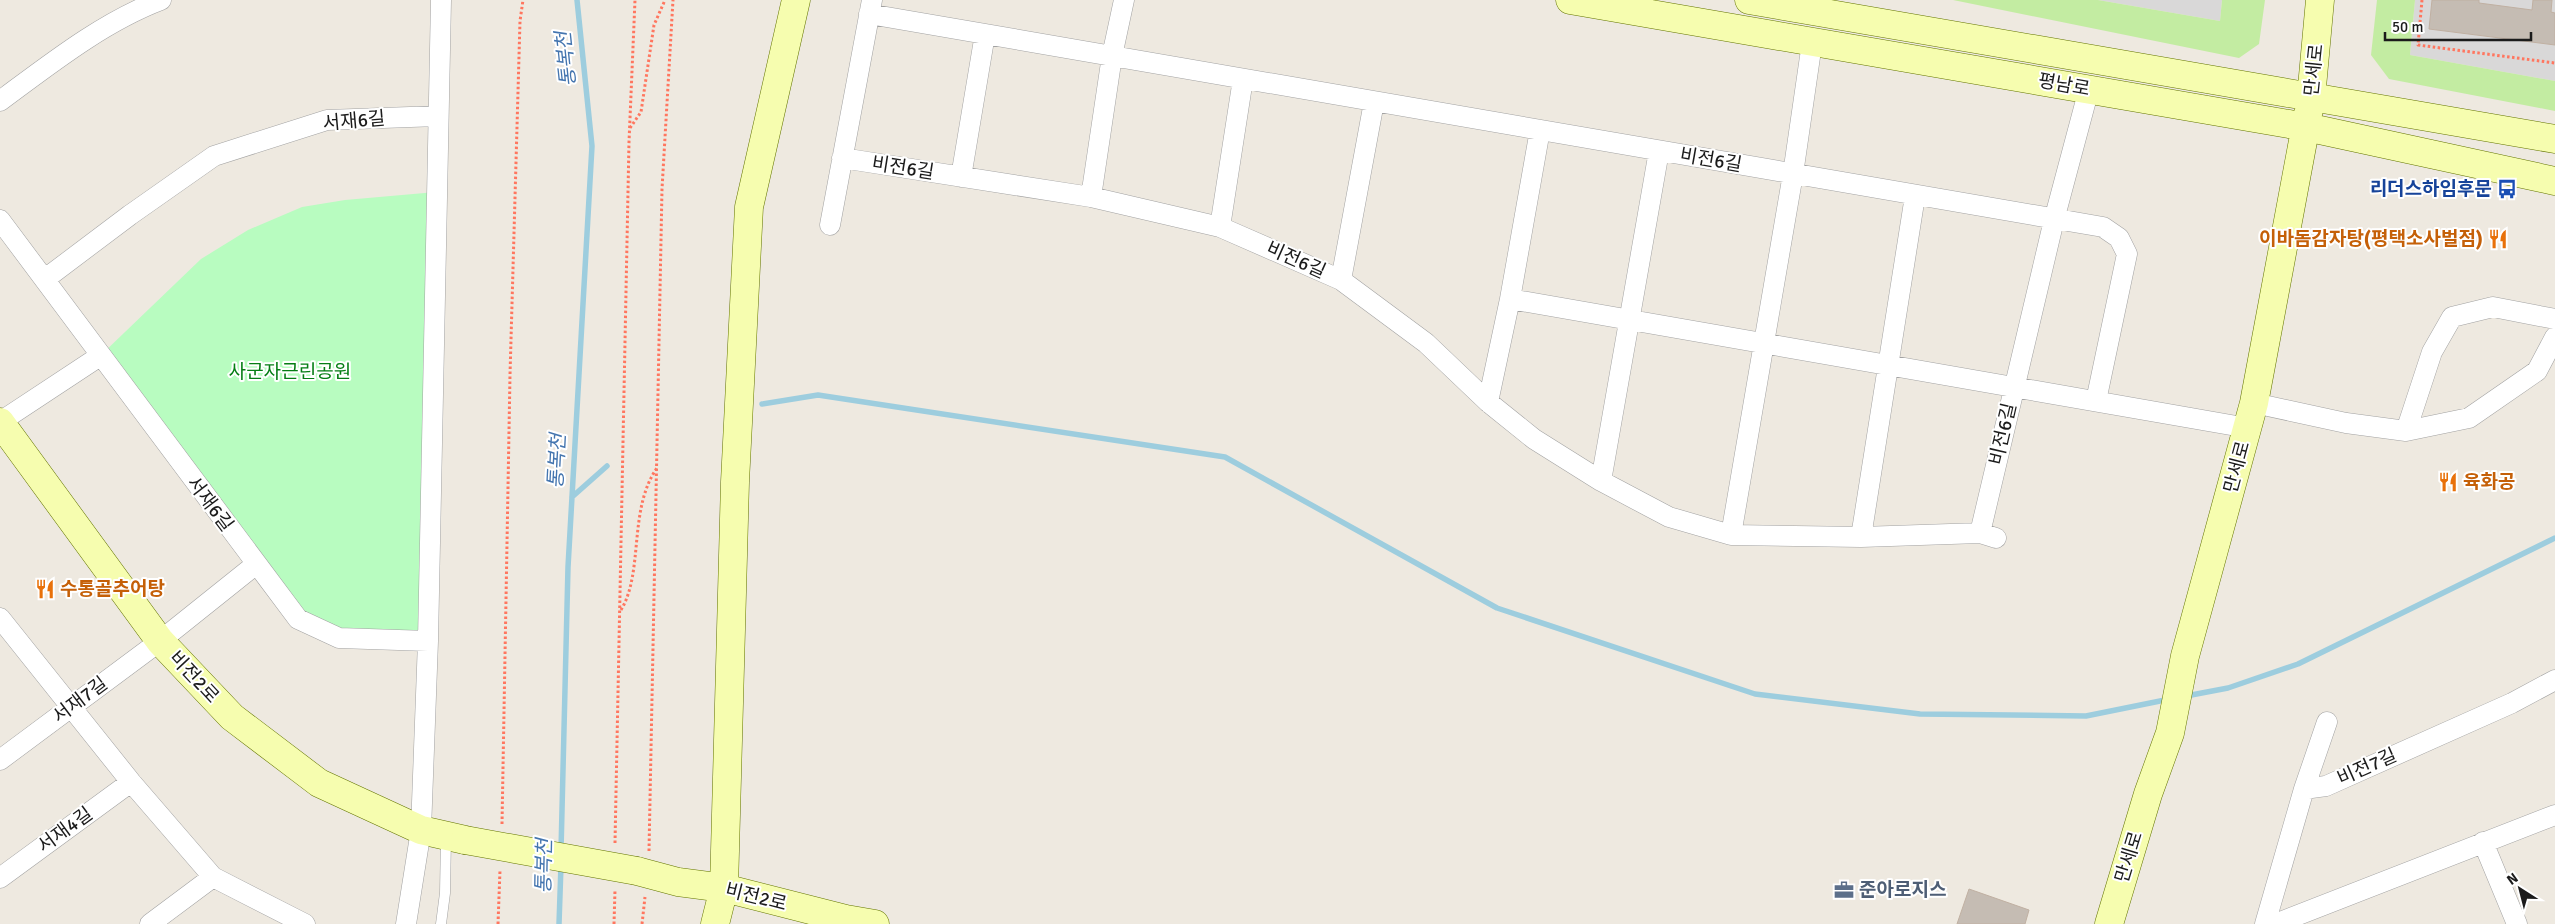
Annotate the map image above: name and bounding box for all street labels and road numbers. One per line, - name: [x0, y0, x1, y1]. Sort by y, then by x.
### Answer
- street label: 만세로: [2299, 43, 2329, 97]
- street label: 평남로: [2036, 69, 2092, 101]
- street label: 서재6길: [322, 106, 386, 136]
- street label: 비전6길: [1678, 143, 1744, 177]
- street label: 비전6길: [870, 151, 936, 185]
- street label: 비전6길: [1262, 236, 1330, 284]
- street label: 비전6길: [1984, 401, 2022, 467]
- street label: 만세로: [2219, 439, 2255, 495]
- street label: 서재6길: [182, 472, 238, 536]
- street label: 비전2로: [164, 646, 224, 708]
- street label: 서재7길: [48, 672, 112, 728]
- street label: 비전7길: [2333, 743, 2401, 791]
- street label: 서재4길: [33, 802, 97, 858]
- street label: 만세로: [2110, 828, 2148, 886]
- street label: 비전2로: [723, 878, 789, 916]

